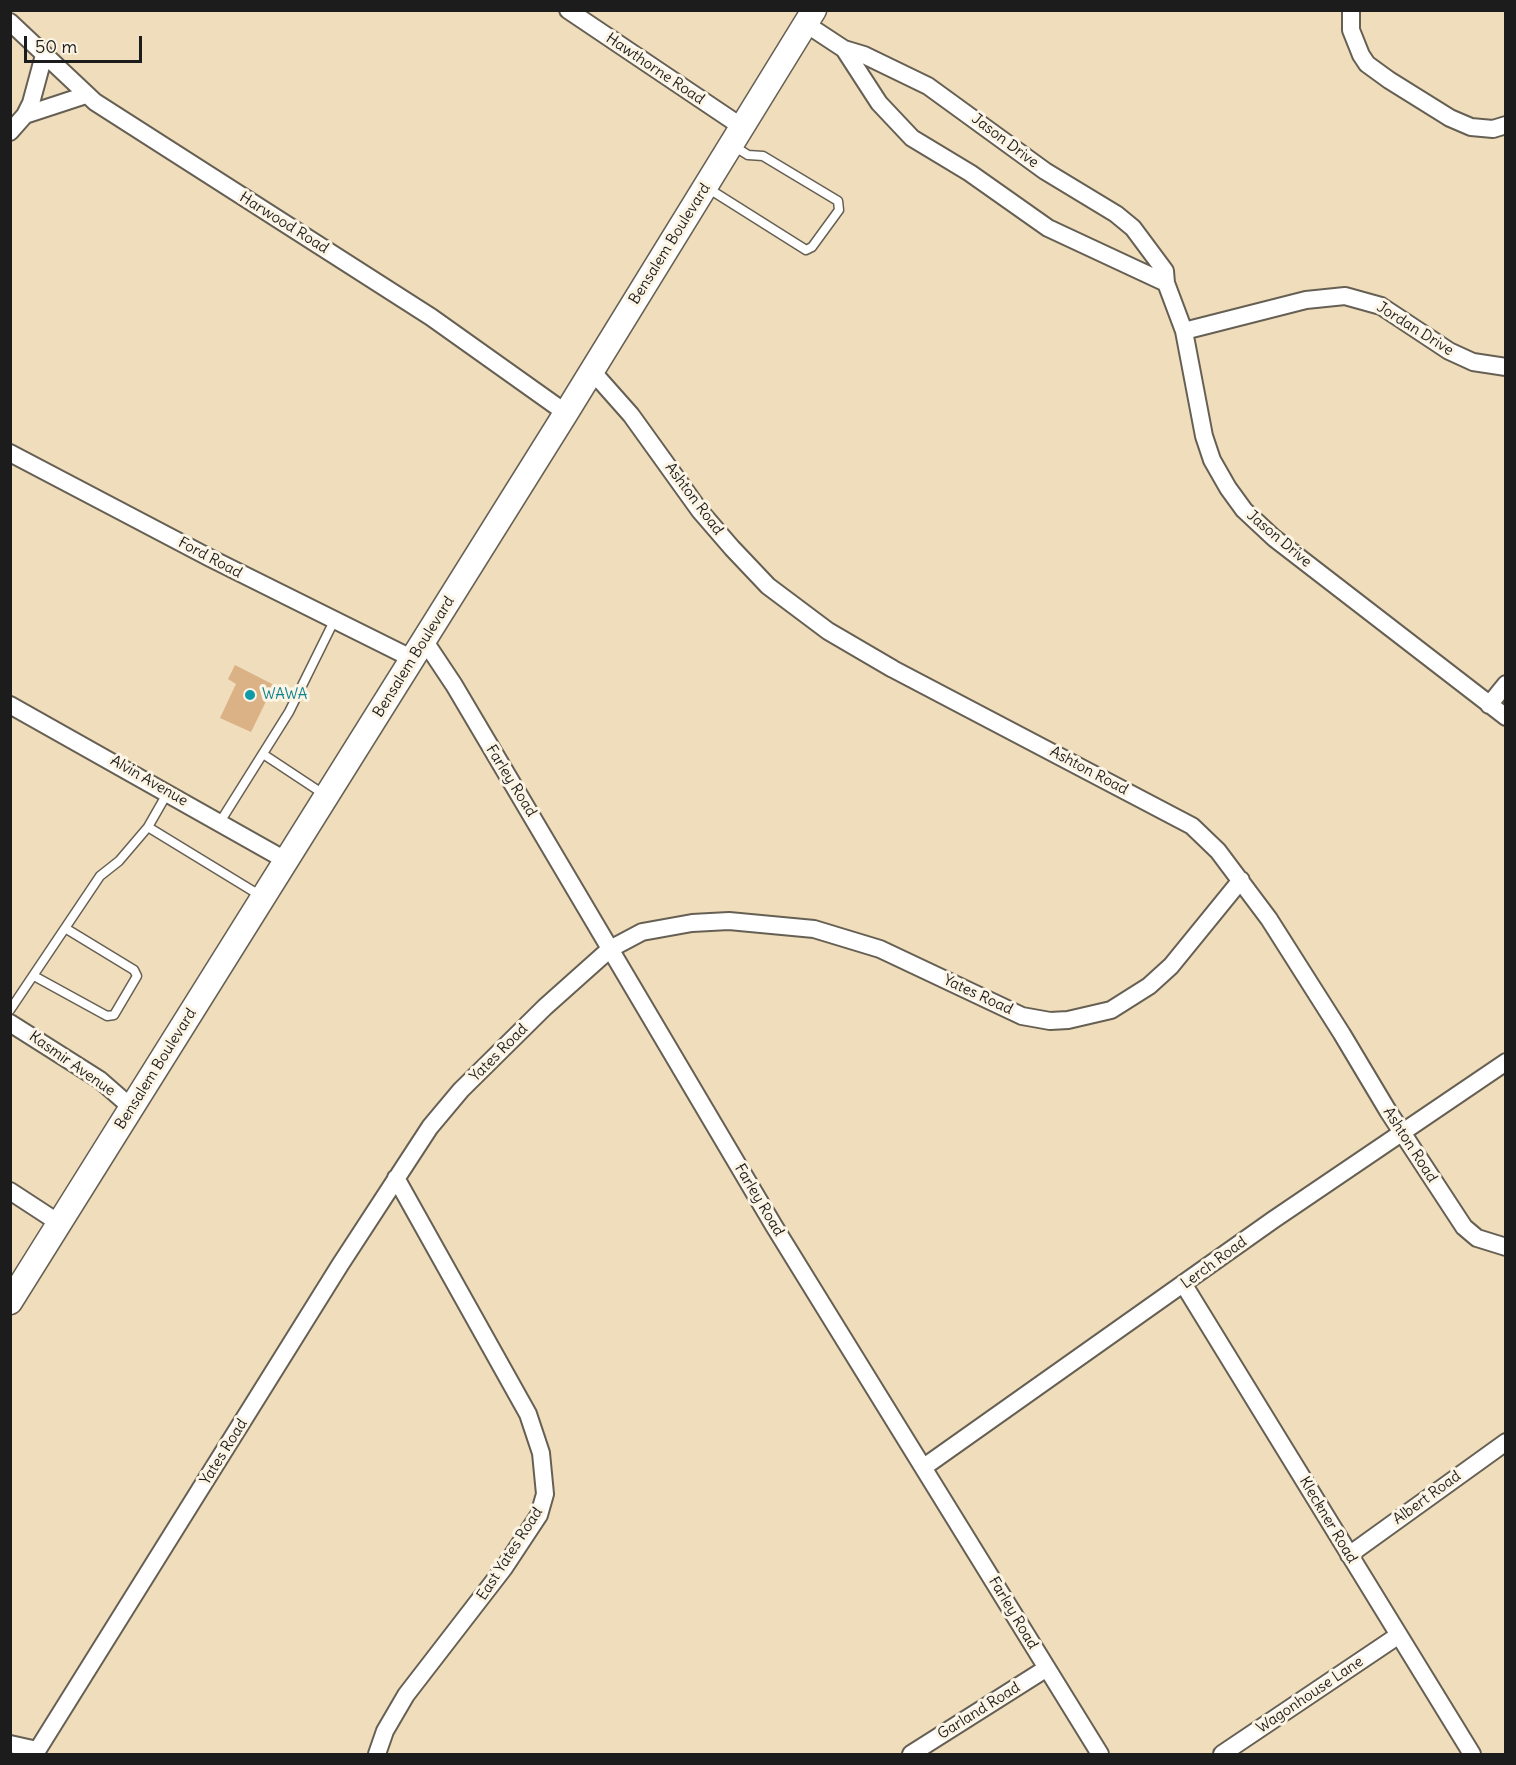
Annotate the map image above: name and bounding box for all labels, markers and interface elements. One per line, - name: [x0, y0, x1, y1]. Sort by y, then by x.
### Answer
- scale bar: [27, 24, 146, 62]
- street label: Hawthorne Road: [602, 29, 708, 109]
- text: 50 m: [35, 35, 77, 58]
- street label: Jason Drive: [968, 110, 1042, 172]
- street label: Bensalem Boulevard: [625, 180, 715, 308]
- street label: Harwood Road: [236, 188, 332, 258]
- street label: Jordan Drive: [1373, 298, 1457, 360]
- street label: Ashton Road: [661, 459, 727, 539]
- street label: Jason Drive: [1243, 507, 1315, 571]
- street label: Ford Road: [175, 534, 245, 582]
- street label: Bensalem Boulevard: [369, 593, 459, 721]
- place label: WAWA: [262, 686, 307, 704]
- marker: WAWA: [243, 688, 257, 702]
- street label: Farley Road: [482, 742, 540, 820]
- street label: Ashton Road: [1047, 743, 1131, 799]
- street label: Alvin Avenue: [107, 752, 191, 810]
- street label: Yates Road: [940, 971, 1016, 1019]
- street label: Bensalem Boulevard: [111, 1005, 201, 1133]
- street label: Yates Road: [466, 1020, 532, 1086]
- street label: Kasmir Avenue: [25, 1028, 119, 1100]
- street label: Ashton Road: [1379, 1104, 1441, 1186]
- street label: Farley Road: [730, 1161, 788, 1239]
- street label: Lerch Road: [1178, 1233, 1250, 1293]
- street label: Yates Road: [197, 1416, 251, 1488]
- street label: Albert Road: [1390, 1467, 1464, 1529]
- street label: Kleckner Road: [1295, 1474, 1361, 1566]
- street label: East Yates Road: [473, 1504, 547, 1604]
- street label: Farley Road: [984, 1574, 1042, 1652]
- street label: Wagonhouse Lane: [1253, 1653, 1367, 1737]
- street label: Garland Road: [935, 1679, 1023, 1743]

